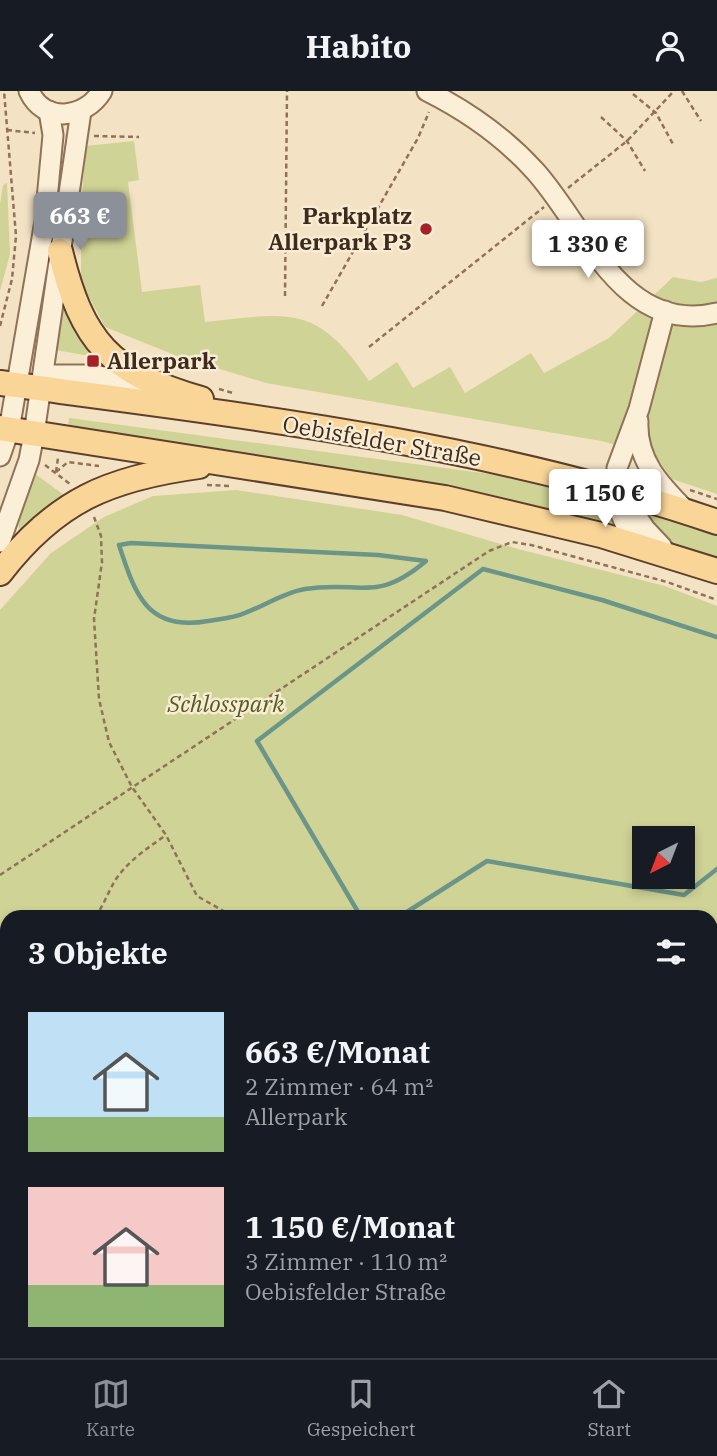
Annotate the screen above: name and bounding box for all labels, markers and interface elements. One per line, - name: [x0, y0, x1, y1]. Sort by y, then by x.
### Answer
- text: Habito: [306, 25, 411, 67]
- icon: back: [28, 27, 66, 65]
- icon: person: [651, 27, 689, 65]
- pin: 663 €: [31, 193, 129, 252]
- text: 663 €: [49, 200, 111, 230]
- place label: Parkplatz Allerpark P3: [268, 200, 412, 256]
- marker: Parkplatz Allerpark P3: [418, 221, 434, 237]
- pin: 1 330 €: [523, 221, 653, 280]
- text: 1 330 €: [548, 228, 628, 258]
- place label: Allerpark: [107, 345, 217, 375]
- marker: Allerpark: [85, 353, 101, 369]
- street label: Oebisfelder Straße: [281, 408, 484, 472]
- pin: 1 150 €: [540, 469, 670, 529]
- text: 1 150 €: [565, 477, 645, 507]
- park label: Schlosspark: [167, 688, 285, 718]
- north arrow: [632, 826, 695, 889]
- map controls: [632, 826, 695, 889]
- text: 3 Objekte: [28, 933, 168, 972]
- icon: filters: [652, 933, 690, 971]
- text: 663 €/Monat: [245, 1032, 430, 1071]
- icon: home: [84, 1040, 168, 1124]
- text: 2 Zimmer · 64 m²: [245, 1071, 433, 1101]
- text: Allerpark: [245, 1101, 347, 1131]
- text: 1 150 €/Monat: [245, 1207, 455, 1246]
- icon: home: [84, 1215, 168, 1299]
- text: 3 Zimmer · 110 m²: [245, 1246, 447, 1276]
- text: Oebisfelder Straße: [245, 1276, 446, 1306]
- tab: Karte: [86, 1375, 135, 1441]
- tab: Gespeichert: [307, 1375, 415, 1441]
- tab: Start: [587, 1375, 631, 1441]

